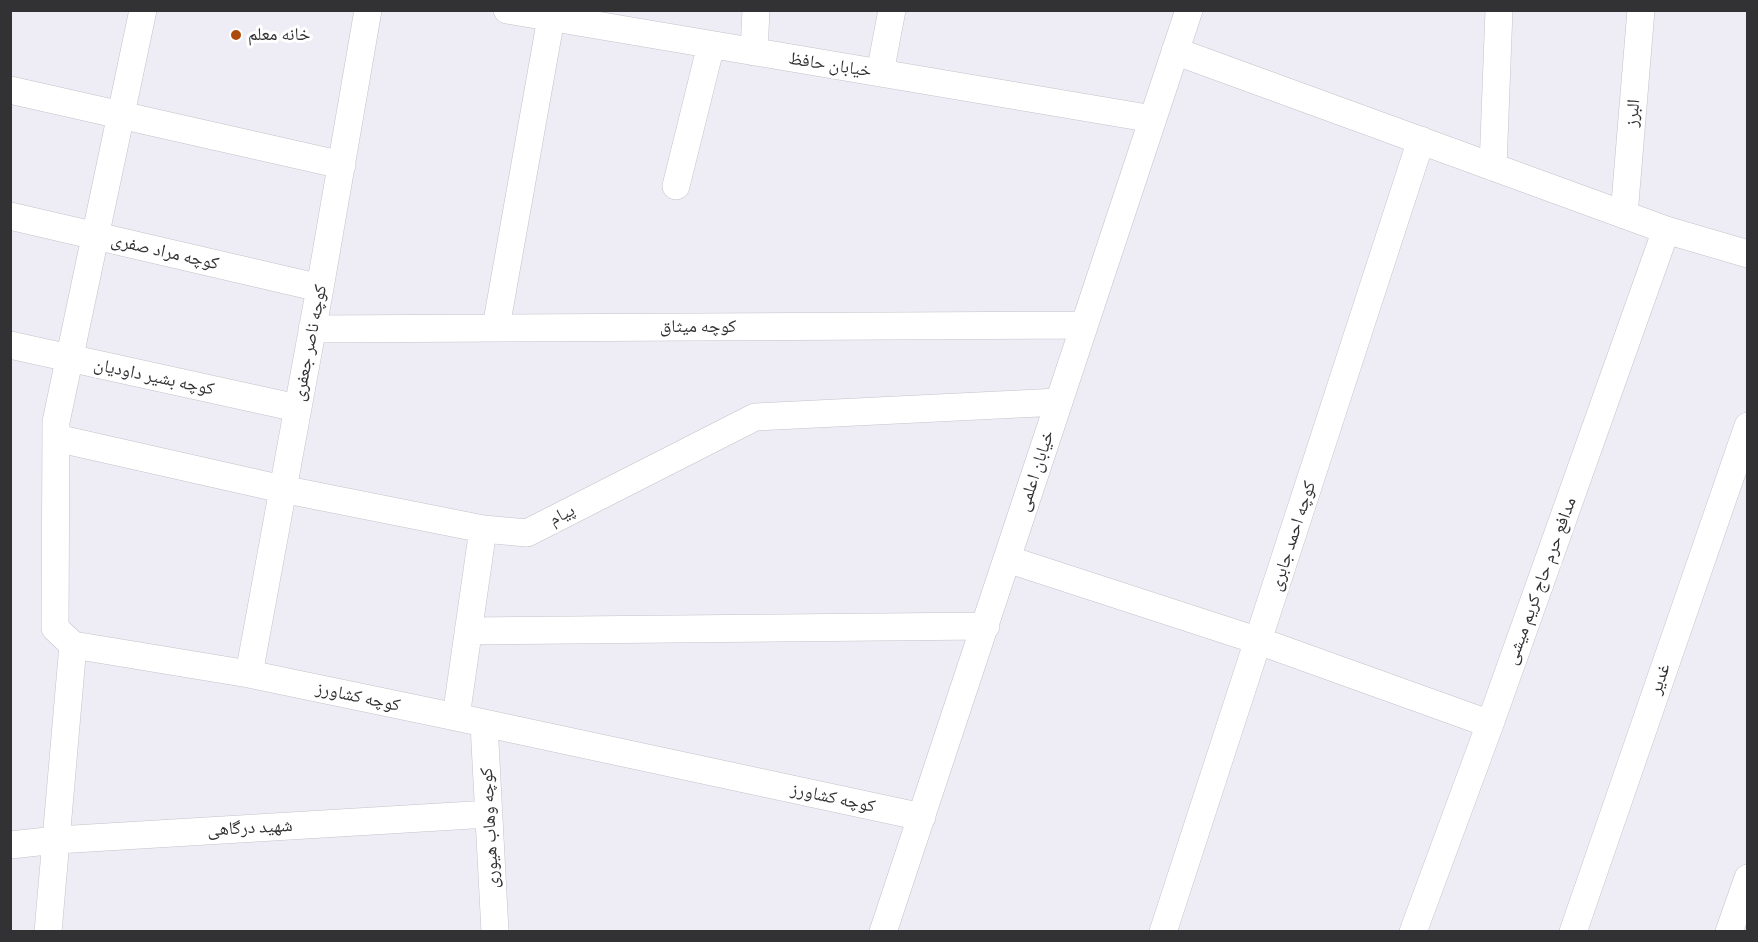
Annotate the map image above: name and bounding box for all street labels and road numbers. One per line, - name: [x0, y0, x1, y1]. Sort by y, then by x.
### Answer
- street label: خیابان حافظ: [787, 48, 873, 82]
- street label: البرز: [1621, 98, 1645, 128]
- street label: کوچه مراد صفری: [109, 229, 221, 275]
- street label: کوچه ناصر جعفری: [288, 283, 332, 403]
- street label: کوچه میثاق: [660, 316, 736, 338]
- street label: کوچه بشیر داودیان: [92, 354, 216, 400]
- street label: خیابان اعلمی: [1013, 428, 1059, 514]
- street label: کوچه احمد جابری: [1265, 478, 1321, 594]
- street label: مدافع حرم حاج کریم میشی: [1501, 494, 1581, 668]
- street label: پیام: [546, 499, 578, 531]
- street label: غدیر: [1645, 661, 1675, 697]
- street label: کوچه کشاورز: [314, 678, 402, 716]
- street label: کوچه وهاب هیوری: [476, 767, 504, 889]
- street label: کوچه کشاورز: [789, 779, 877, 817]
- street label: شهید درگاهی: [207, 815, 293, 841]

